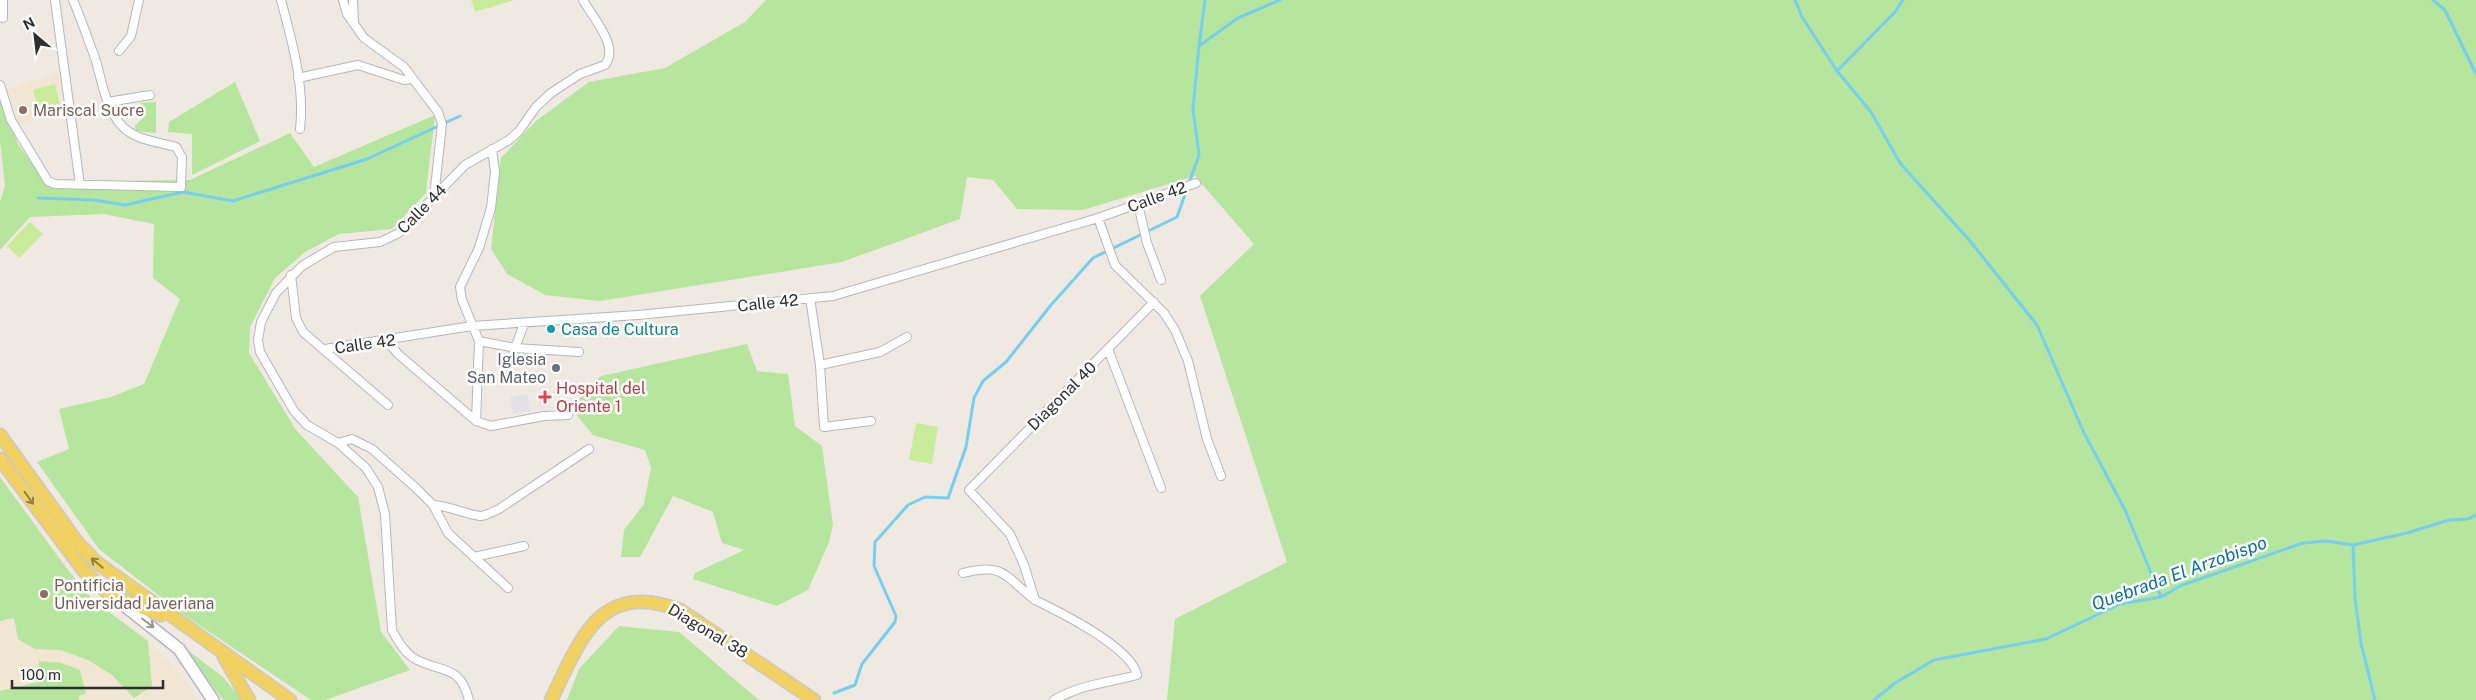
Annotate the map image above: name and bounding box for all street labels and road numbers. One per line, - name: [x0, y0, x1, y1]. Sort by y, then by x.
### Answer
- street label: Calle 42: [1125, 178, 1189, 216]
- street label: Calle 44: [393, 180, 451, 238]
- street label: Calle 42: [737, 290, 799, 316]
- street label: Calle 42: [333, 330, 397, 358]
- street label: Diagonal 40: [1024, 358, 1100, 434]
- street label: Diagonal 38: [665, 600, 751, 662]

